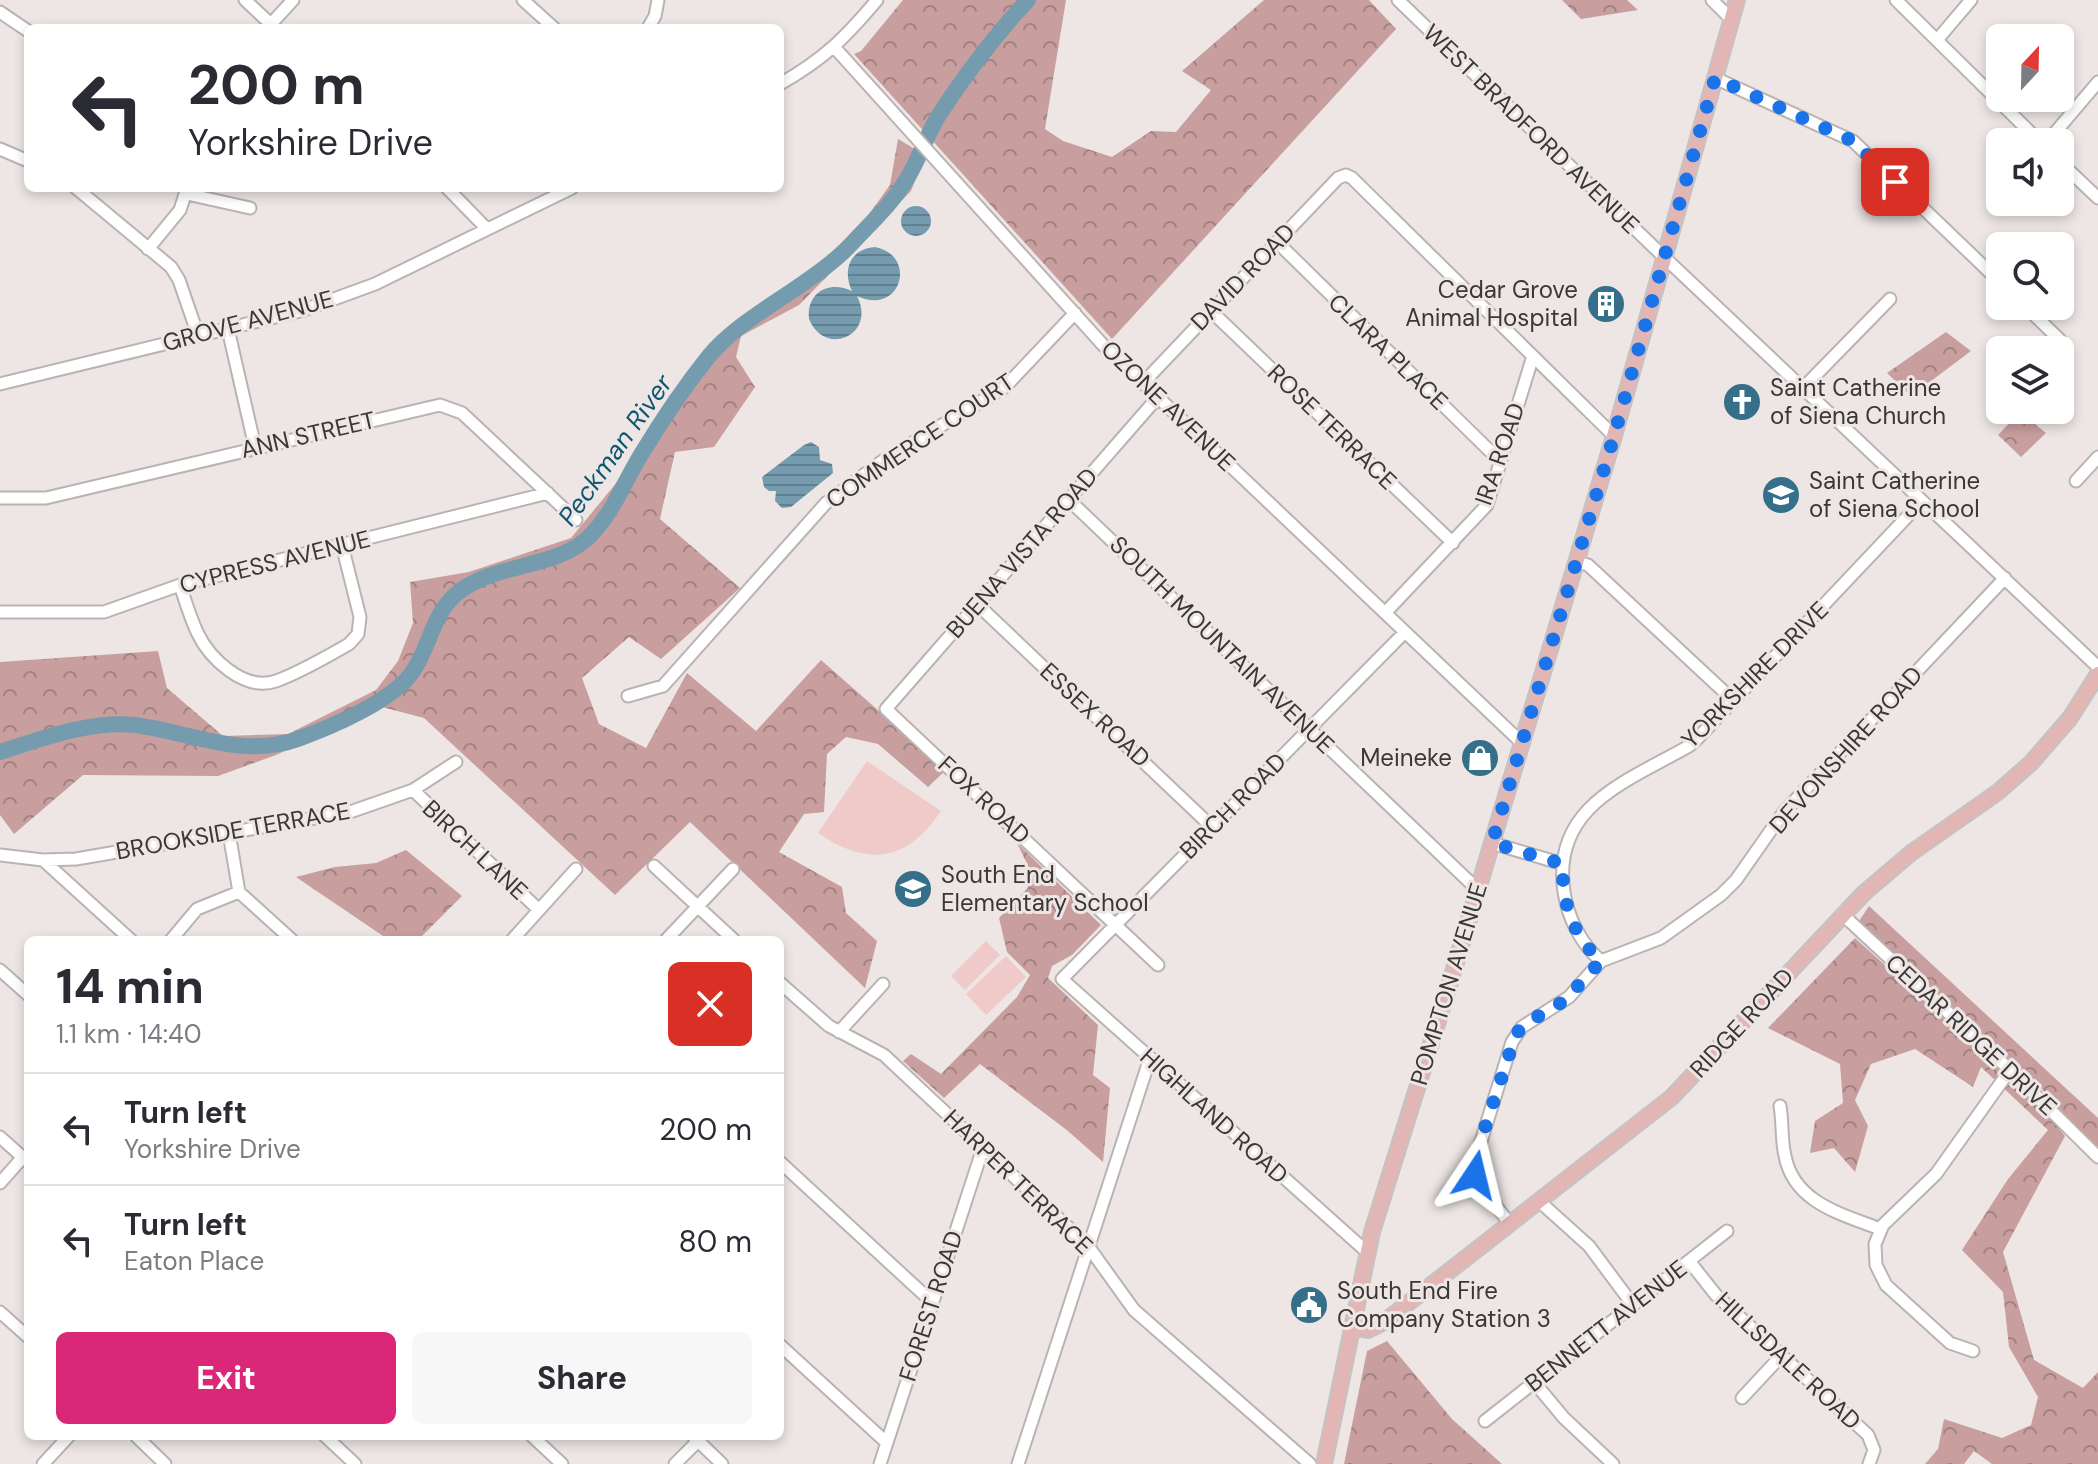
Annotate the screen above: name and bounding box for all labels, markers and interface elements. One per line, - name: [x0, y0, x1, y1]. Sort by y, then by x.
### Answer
- street label: WEST BRADFORD AVENUE: [1417, 17, 1646, 240]
- north arrow: [1986, 24, 2074, 112]
- map controls: [1986, 24, 2074, 424]
- text: 200 m: [188, 48, 365, 121]
- icon: left: [56, 56, 160, 160]
- text: Yorkshire Drive: [188, 119, 433, 166]
- button: sound: [1986, 128, 2074, 216]
- pin: [1861, 148, 1929, 216]
- icon: arrive: [1873, 160, 1917, 204]
- street label: DAVID ROAD: [1184, 216, 1302, 337]
- button: search: [1986, 232, 2074, 320]
- place label: Cedar Grove Animal Hospital: [1405, 274, 1578, 333]
- street label: GROVE AVENUE: [159, 283, 337, 358]
- building icon: Cedar Grove Animal Hospital: [1585, 283, 1627, 325]
- street label: CLARA PLACE: [1322, 287, 1455, 417]
- street label: OZONE AVENUE: [1095, 334, 1242, 478]
- button: layers: [1986, 336, 2074, 424]
- street label: ROSE TERRACE: [1261, 357, 1404, 496]
- street label: COMMERCE COURT: [820, 366, 1020, 515]
- water label: Peckman River: [550, 367, 680, 532]
- place label: Saint Catherine of Siena Church: [1770, 372, 1946, 431]
- church icon: Saint Catherine of Siena Church: [1721, 381, 1763, 423]
- street label: IRA ROAD: [1468, 399, 1531, 509]
- street label: ANN STREET: [238, 404, 378, 465]
- street label: BUENA VISTA ROAD: [939, 461, 1104, 644]
- place label: Saint Catherine of Siena School: [1809, 465, 1980, 524]
- school or university icon: Saint Catherine of Siena School: [1760, 474, 1802, 516]
- street label: CYPRESS AVENUE: [176, 523, 373, 600]
- street label: SOUTH MOUNTAIN AVENUE: [1103, 529, 1341, 760]
- street label: YORKSHIRE DRIVE: [1675, 595, 1835, 755]
- street label: ESSEX ROAD: [1034, 656, 1157, 774]
- street label: DEVONSHIRE ROAD: [1762, 659, 1929, 840]
- shop icon: Meineke: [1459, 737, 1501, 779]
- place label: Meineke: [1360, 742, 1452, 773]
- street label: BIRCH ROAD: [1173, 746, 1293, 866]
- street label: FOX ROAD: [932, 749, 1037, 850]
- street label: BIRCH LANE: [416, 793, 535, 906]
- street label: BROOKSIDE TERRACE: [113, 795, 352, 866]
- place label: South End Elementary School: [941, 859, 1149, 918]
- school or university icon: South End Elementary School: [892, 868, 934, 910]
- street label: POMPTON AVENUE: [1403, 879, 1494, 1089]
- street label: CEDAR RIDGE DRIVE: [1879, 947, 2064, 1122]
- text: 14 min: [56, 955, 204, 1018]
- street label: RIDGE ROAD: [1683, 961, 1800, 1084]
- button: close: [668, 962, 752, 1046]
- text: 1.1 km · 14:40: [56, 1017, 202, 1051]
- street label: HIGHLAND ROAD: [1134, 1041, 1295, 1190]
- text: Turn left: [124, 1093, 247, 1132]
- street label: HARPER TERRACE: [937, 1102, 1100, 1261]
- icon: left: [56, 1107, 100, 1151]
- text: 200 m: [659, 1110, 752, 1149]
- text: Yorkshire Drive: [124, 1132, 301, 1166]
- position arrow: [1433, 1133, 1517, 1217]
- text: Turn left: [124, 1205, 247, 1244]
- icon: left: [56, 1219, 100, 1263]
- text: 80 m: [679, 1222, 752, 1261]
- street label: FOREST ROAD: [892, 1227, 969, 1385]
- text: Eaton Place: [124, 1244, 264, 1278]
- street label: BENNETT AVENUE: [1518, 1253, 1693, 1399]
- place label: South End Fire Company Station 3: [1337, 1275, 1551, 1334]
- public building icon: South End Fire Company Station 3: [1288, 1284, 1330, 1326]
- street label: HILLSDALE ROAD: [1709, 1285, 1868, 1436]
- button: Exit: [56, 1332, 396, 1424]
- button: Share: [412, 1332, 752, 1424]

